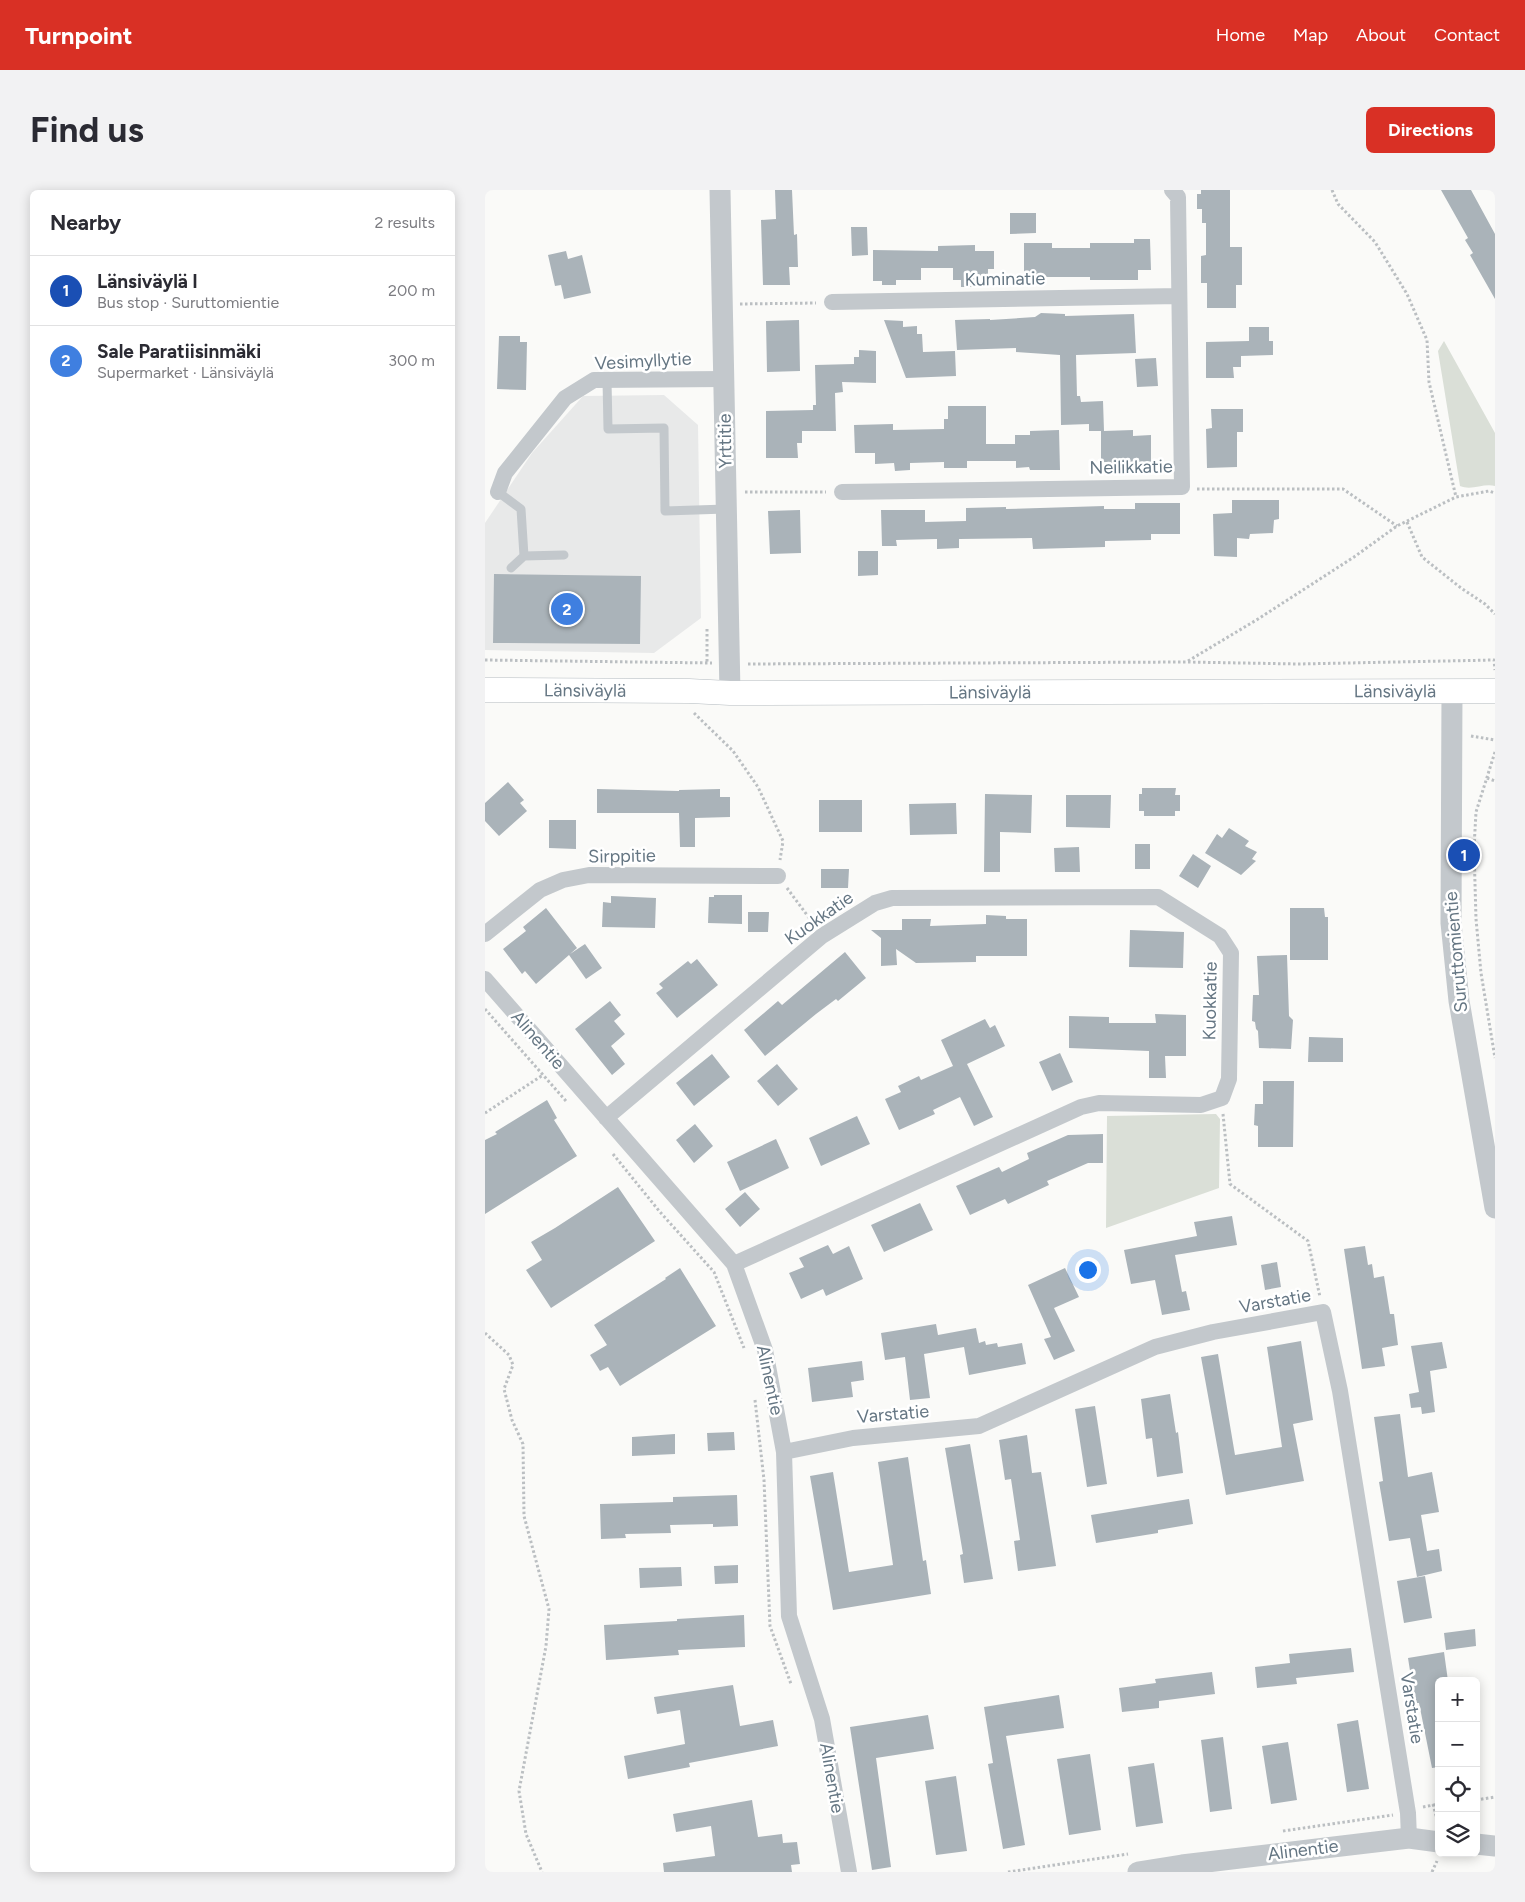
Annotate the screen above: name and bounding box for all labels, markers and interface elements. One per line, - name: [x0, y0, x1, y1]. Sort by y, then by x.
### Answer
- text: Turnpoint: [25, 21, 132, 50]
- text: Home: [1216, 24, 1265, 46]
- text: Map: [1293, 24, 1328, 46]
- text: About: [1356, 24, 1406, 46]
- text: Contact: [1434, 24, 1500, 46]
- button: Directions: [1366, 107, 1495, 153]
- text: Find us: [30, 109, 144, 151]
- text: Nearby: [50, 210, 121, 235]
- text: 2 results: [375, 213, 435, 232]
- street label: Kuminatie: [965, 267, 1046, 291]
- text: Länsiväylä I: [97, 270, 198, 293]
- text: 1: [63, 281, 69, 300]
- text: 200 m: [388, 281, 435, 300]
- text: Bus stop · Suruttomientie: [97, 293, 279, 312]
- text: Sale Paratiisinmäki: [97, 340, 261, 363]
- street label: Vesimyllytie: [594, 347, 692, 375]
- text: 2: [61, 351, 71, 370]
- text: 300 m: [388, 351, 435, 370]
- text: Supermarket · Länsiväylä: [97, 363, 274, 382]
- street label: Yrttitie: [714, 413, 736, 469]
- street label: Neilikkatie: [1089, 455, 1173, 479]
- pin: 2: [551, 590, 583, 628]
- street label: Länsiväylä: [544, 679, 626, 702]
- street label: Länsiväylä: [1354, 680, 1436, 702]
- street label: Länsiväylä: [949, 681, 1031, 703]
- pin: 1: [1448, 836, 1480, 874]
- street label: Sirppitie: [588, 844, 656, 868]
- street label: Kuokkatie: [780, 886, 858, 950]
- street label: Suruttomientie: [1440, 890, 1472, 1013]
- street label: Kuokkatie: [1198, 961, 1222, 1041]
- street label: Alinentie: [506, 1006, 570, 1074]
- your location: [1075, 1257, 1101, 1283]
- street label: Varstatie: [1238, 1284, 1313, 1318]
- street label: Alinentie: [752, 1343, 788, 1417]
- street label: Varstatie: [856, 1400, 930, 1428]
- street label: Varstatie: [1395, 1671, 1429, 1746]
- map controls: [1435, 1677, 1480, 1857]
- button: +: [1435, 1677, 1480, 1722]
- button: −: [1435, 1722, 1480, 1767]
- street label: Alinentie: [815, 1741, 849, 1815]
- button: locate: [1435, 1767, 1480, 1812]
- button: layers: [1435, 1812, 1480, 1857]
- street label: Alinentie: [1266, 1835, 1340, 1865]

